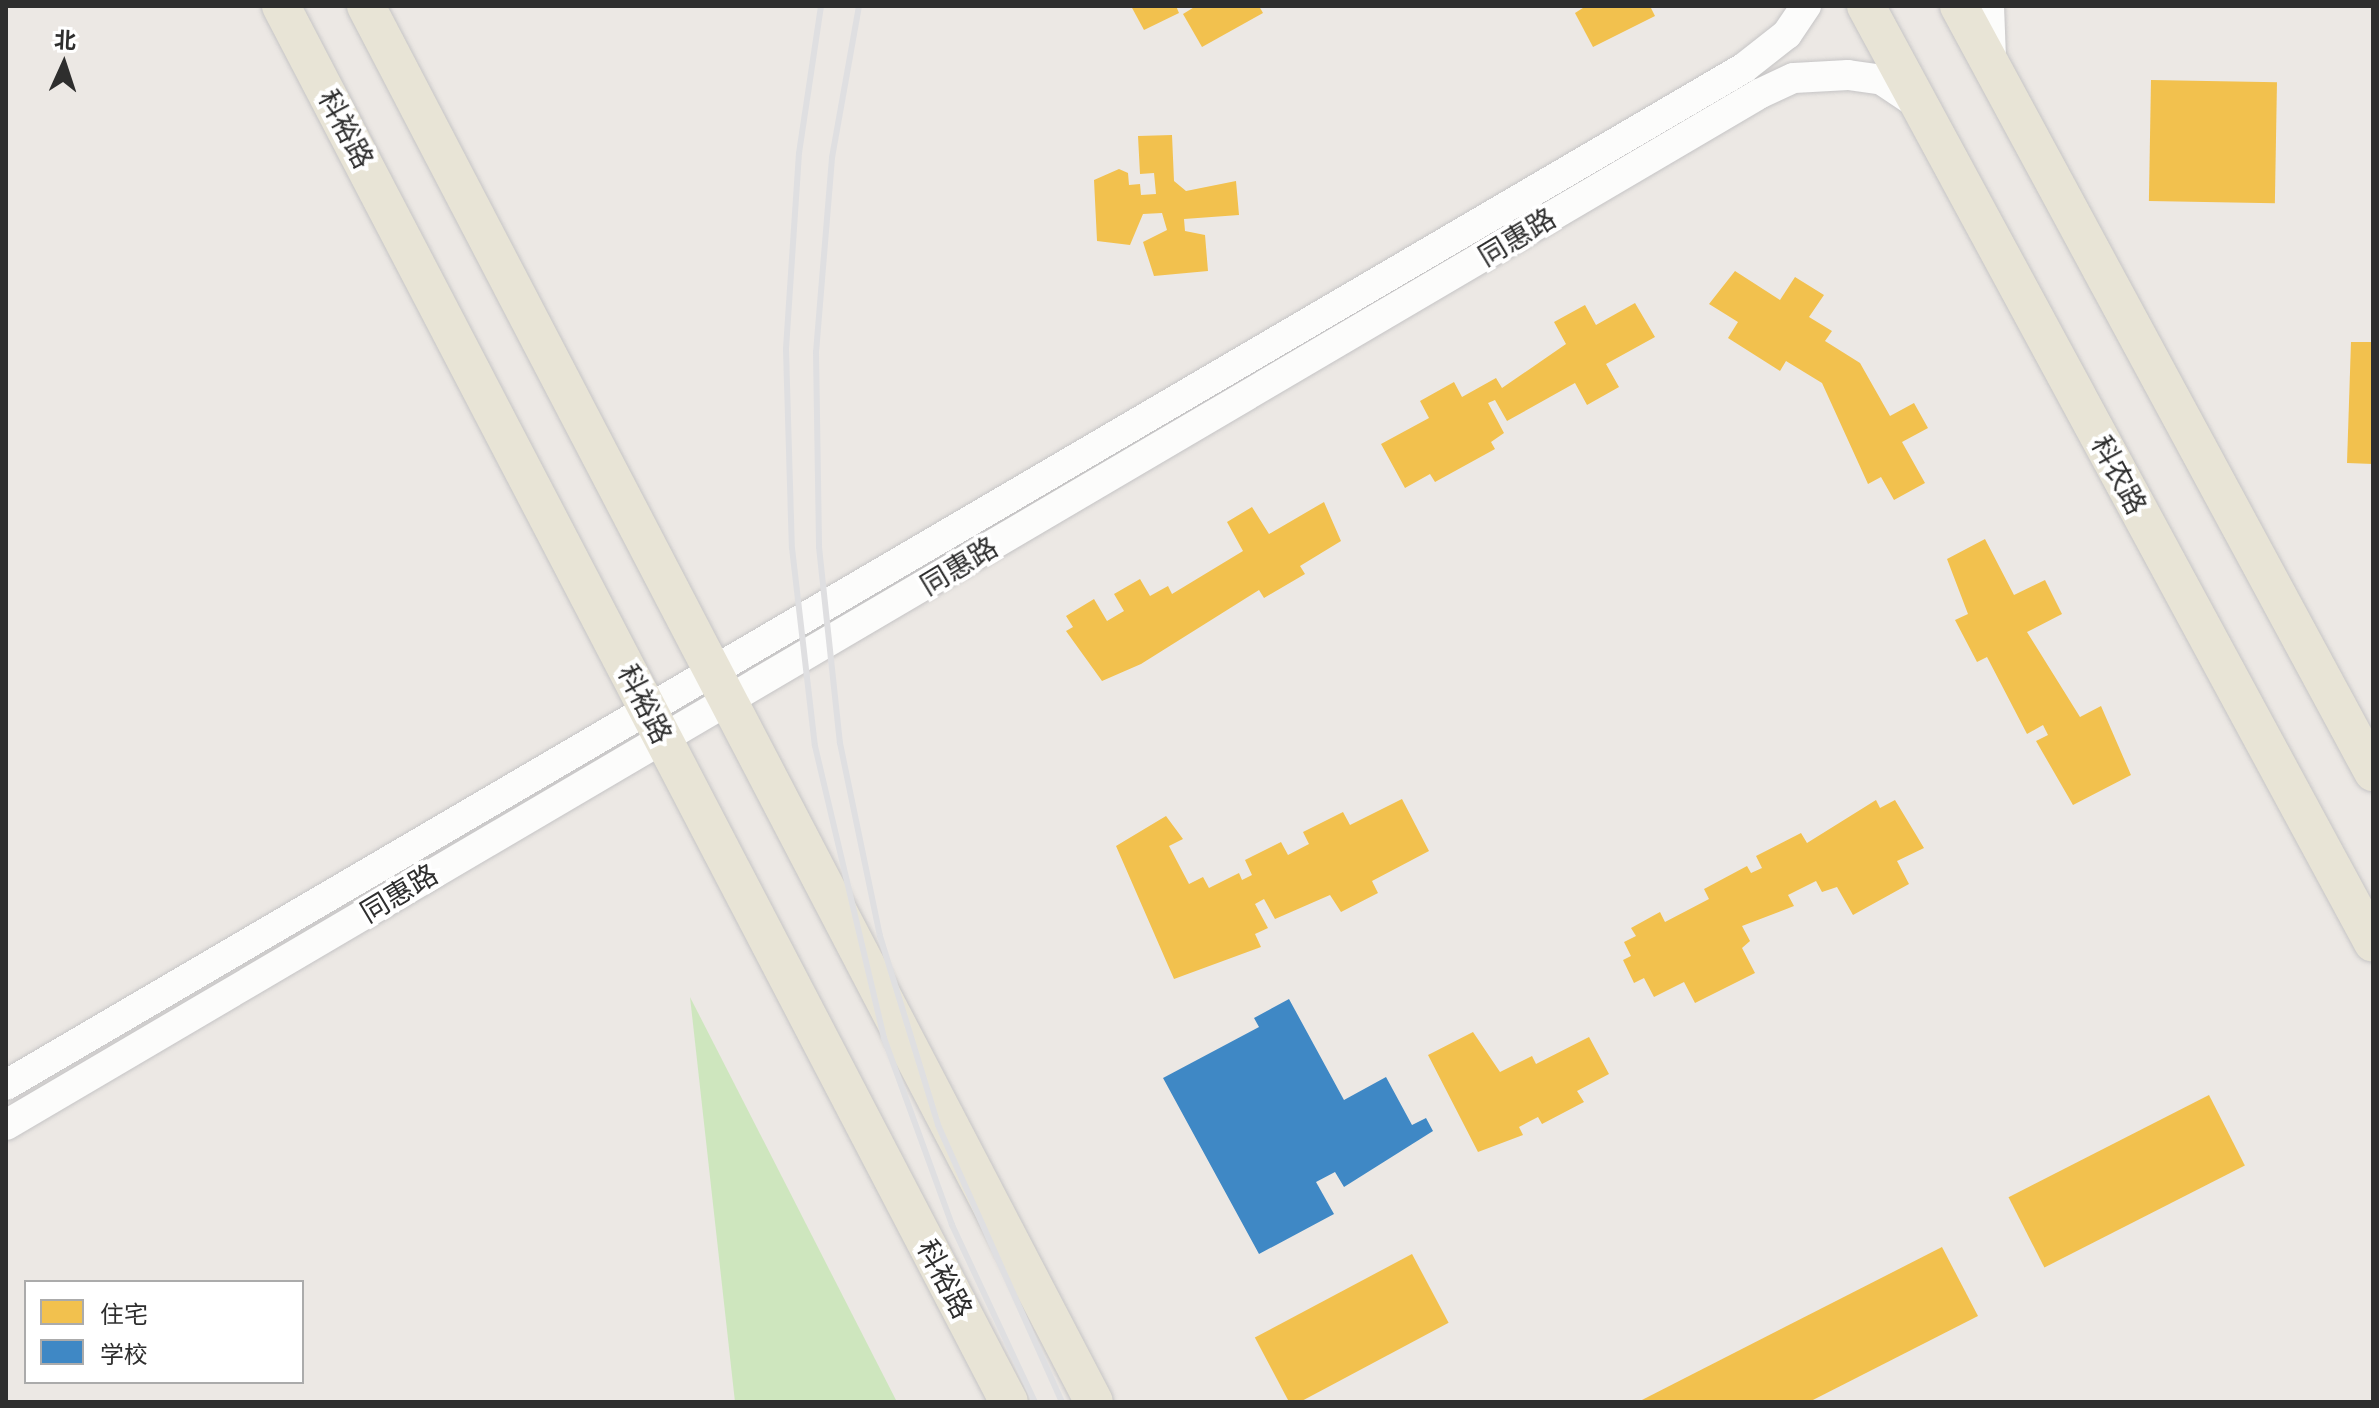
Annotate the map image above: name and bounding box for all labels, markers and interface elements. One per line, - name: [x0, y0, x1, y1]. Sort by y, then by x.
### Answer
- north arrow: [24, 24, 104, 104]
- text: 北: [54, 25, 77, 54]
- street label: 科裕路: [311, 84, 381, 174]
- street label: 同惠路: [1472, 201, 1562, 273]
- street label: 科农路: [2084, 430, 2154, 520]
- street label: 同惠路: [914, 530, 1004, 602]
- street label: 科裕路: [611, 659, 679, 749]
- street label: 同惠路: [354, 857, 444, 929]
- street label: 科裕路: [910, 1234, 980, 1324]
- legend: [24, 1280, 304, 1384]
- text: 住宅: [100, 1299, 148, 1328]
- text: 学校: [100, 1339, 148, 1368]

